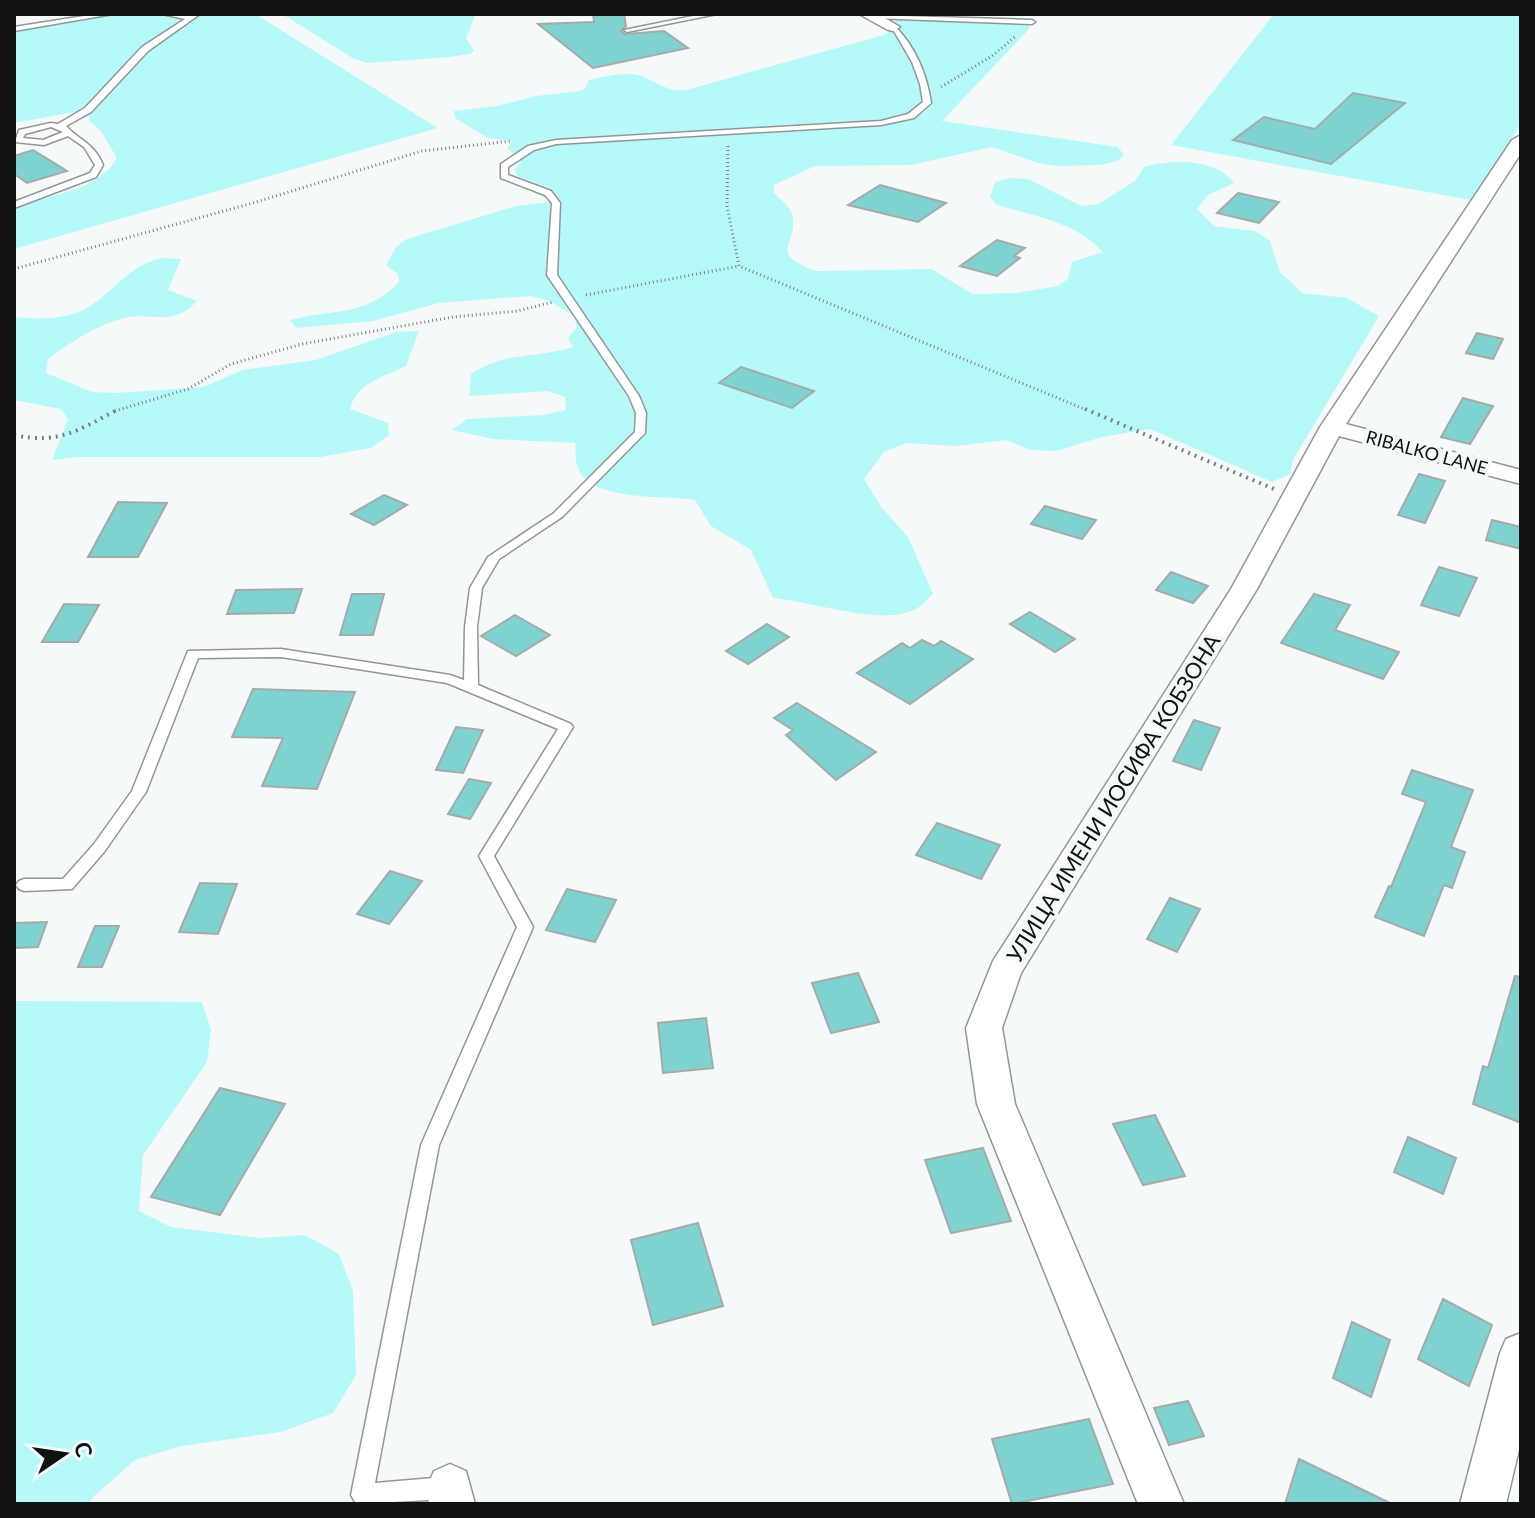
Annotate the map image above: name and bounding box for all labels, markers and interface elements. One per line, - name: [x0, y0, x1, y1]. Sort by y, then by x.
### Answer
- street label: RIBALKO LANE: [1364, 425, 1490, 479]
- street label: УЛИЦА ИМЕНИ ИОСИФА КОБЗОНА: [1000, 629, 1226, 967]
- north arrow: [24, 1414, 104, 1494]
- text: С: [69, 1439, 99, 1460]

